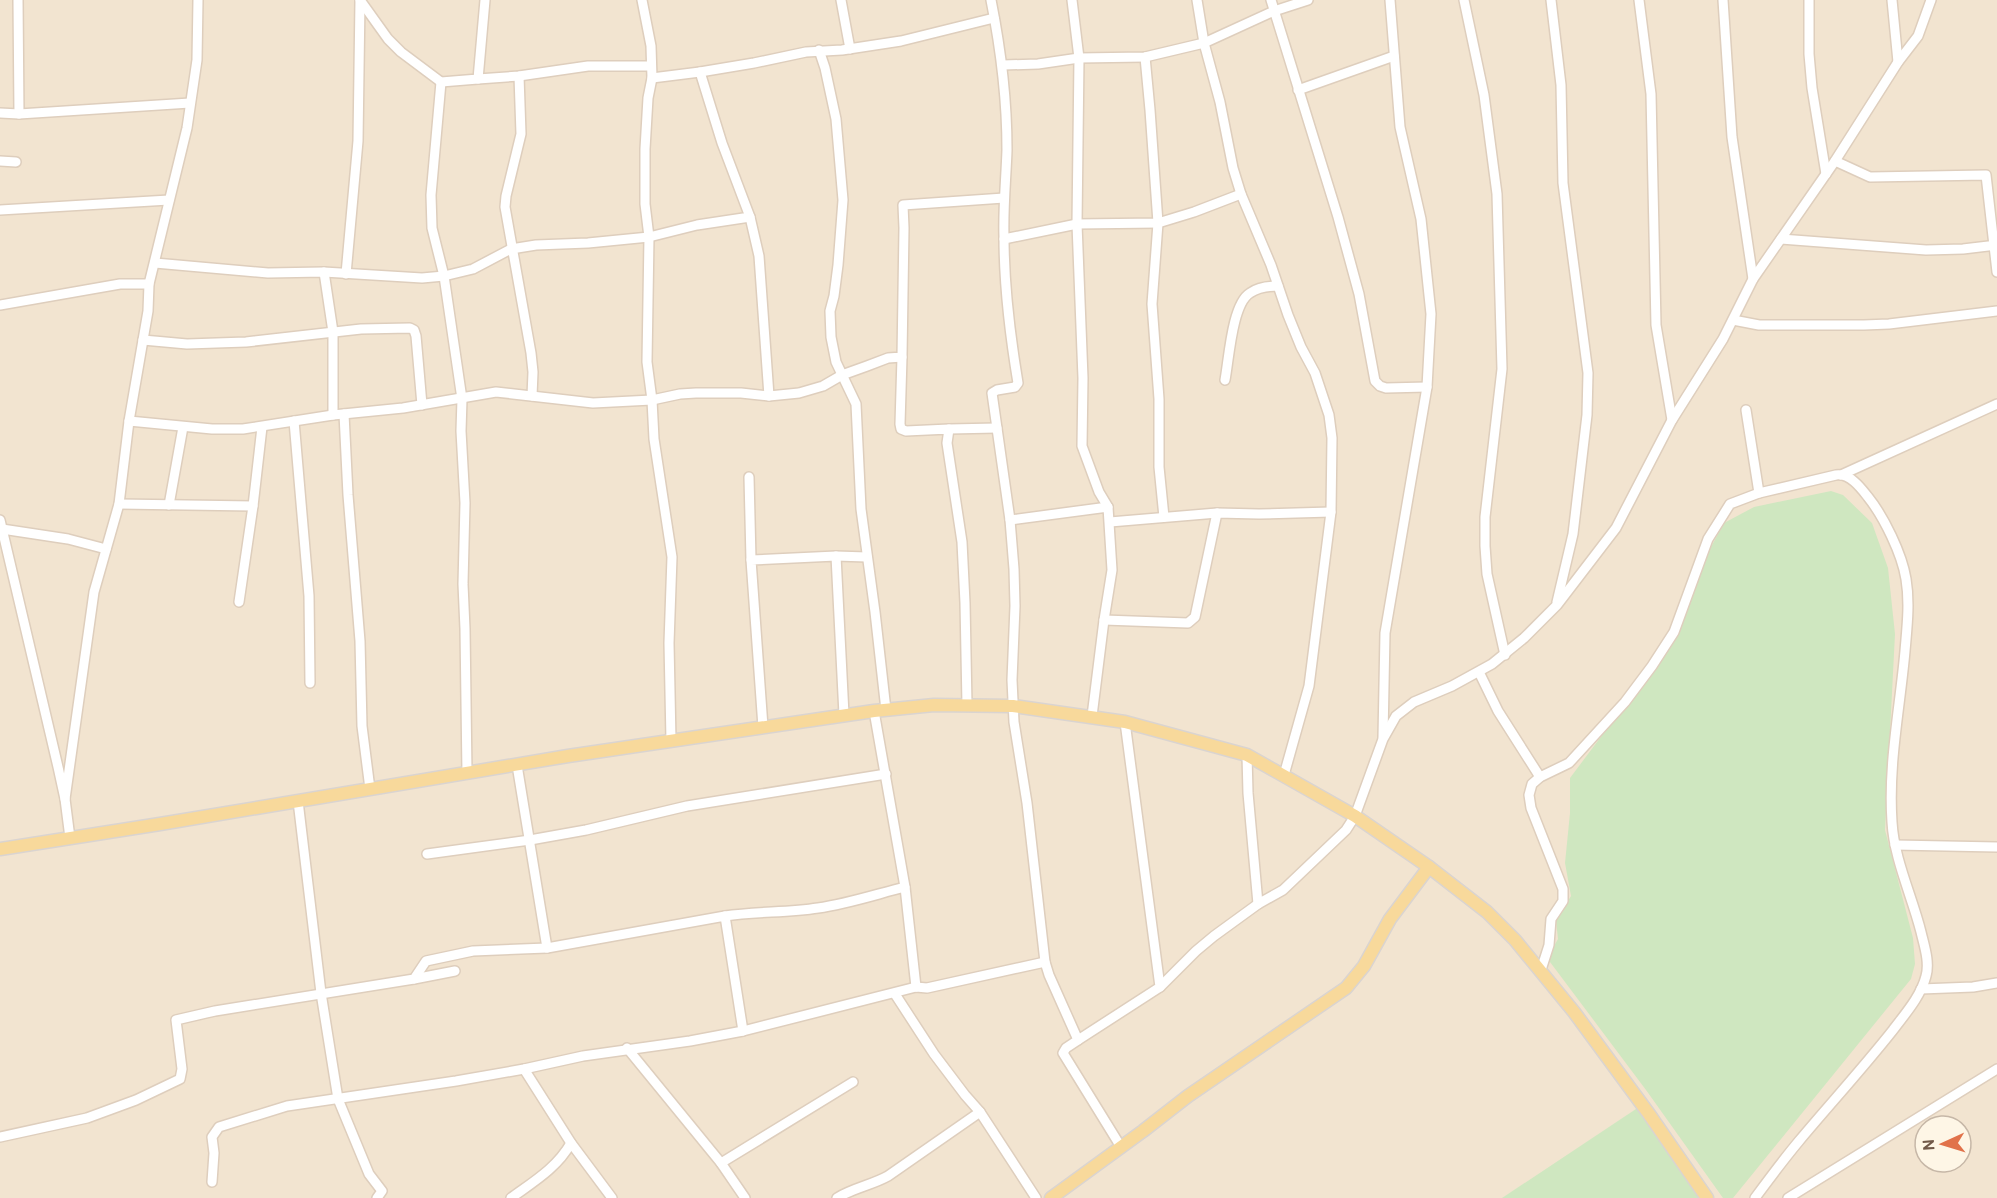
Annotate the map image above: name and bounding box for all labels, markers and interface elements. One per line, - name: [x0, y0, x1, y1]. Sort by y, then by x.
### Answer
- north arrow: [1913, 1114, 1973, 1174]
- text: N: [1920, 1138, 1940, 1151]

